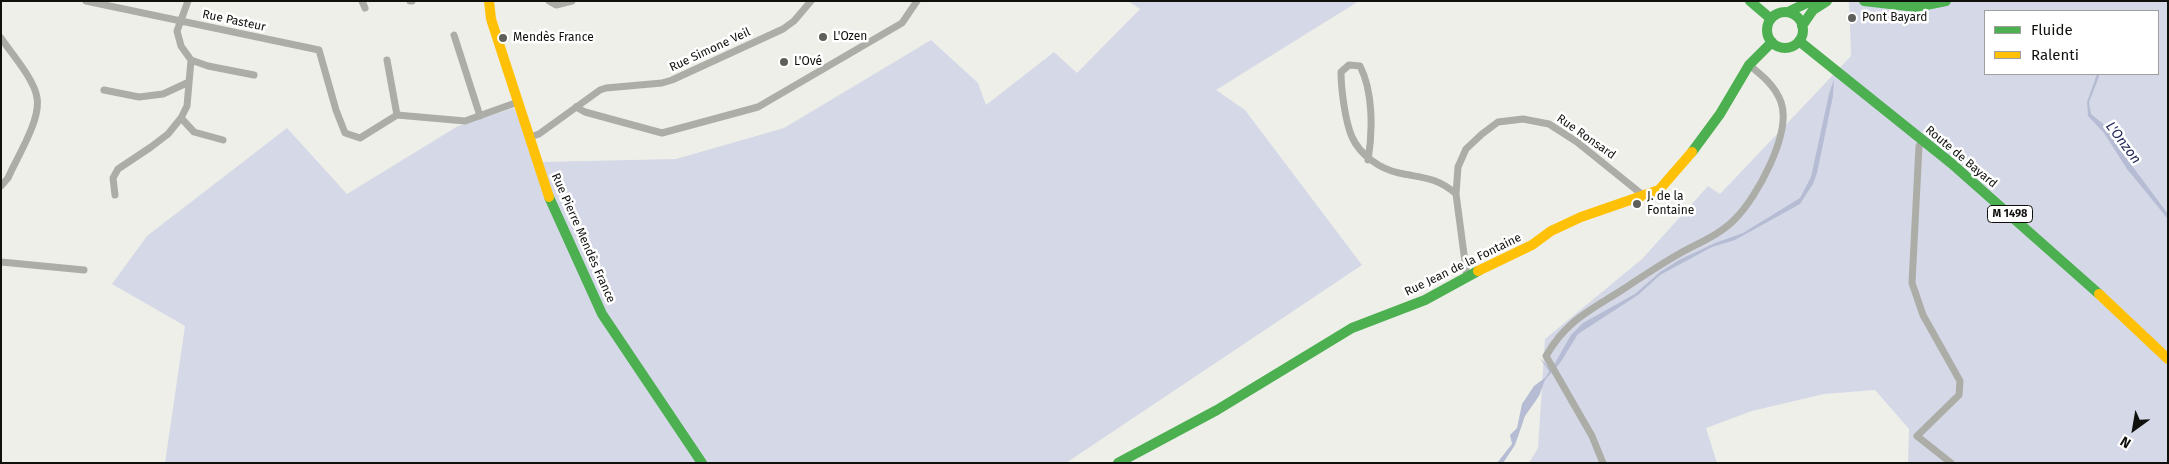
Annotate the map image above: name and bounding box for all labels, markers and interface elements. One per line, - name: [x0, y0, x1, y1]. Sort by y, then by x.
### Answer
- street label: Rue Pasteur: [201, 7, 267, 35]
- legend: [1984, 10, 2159, 75]
- place label: Pont Bayard: [1862, 11, 1927, 25]
- marker: Pont Bayard: [1846, 12, 1858, 24]
- text: Fluide: [2031, 21, 2073, 39]
- street label: Rue Simone Veil: [667, 25, 753, 75]
- place label: L'Ozen: [833, 30, 867, 44]
- place label: Mendès France: [513, 31, 594, 45]
- marker: L'Ozen: [817, 31, 829, 43]
- marker: Mendès France: [497, 32, 509, 44]
- text: Ralenti: [2031, 46, 2079, 64]
- place label: L'Ové: [794, 55, 822, 69]
- marker: L'Ové: [778, 56, 790, 68]
- street label: Rue Ronsard: [1554, 111, 1618, 163]
- water label: L'Onzon: [2102, 119, 2144, 167]
- street label: Route de Bayard: [1922, 123, 2000, 191]
- street label: Rue Pierre Mendès France: [548, 171, 618, 305]
- place label: J. de la Fontaine: [1647, 190, 1694, 218]
- marker: J. de la Fontaine: [1631, 198, 1643, 210]
- road number: M 1498: [1988, 205, 2032, 222]
- street label: Rue Jean de la Fontaine: [1402, 230, 1524, 300]
- north arrow: [2109, 404, 2159, 454]
- text: N: [2117, 432, 2134, 452]

